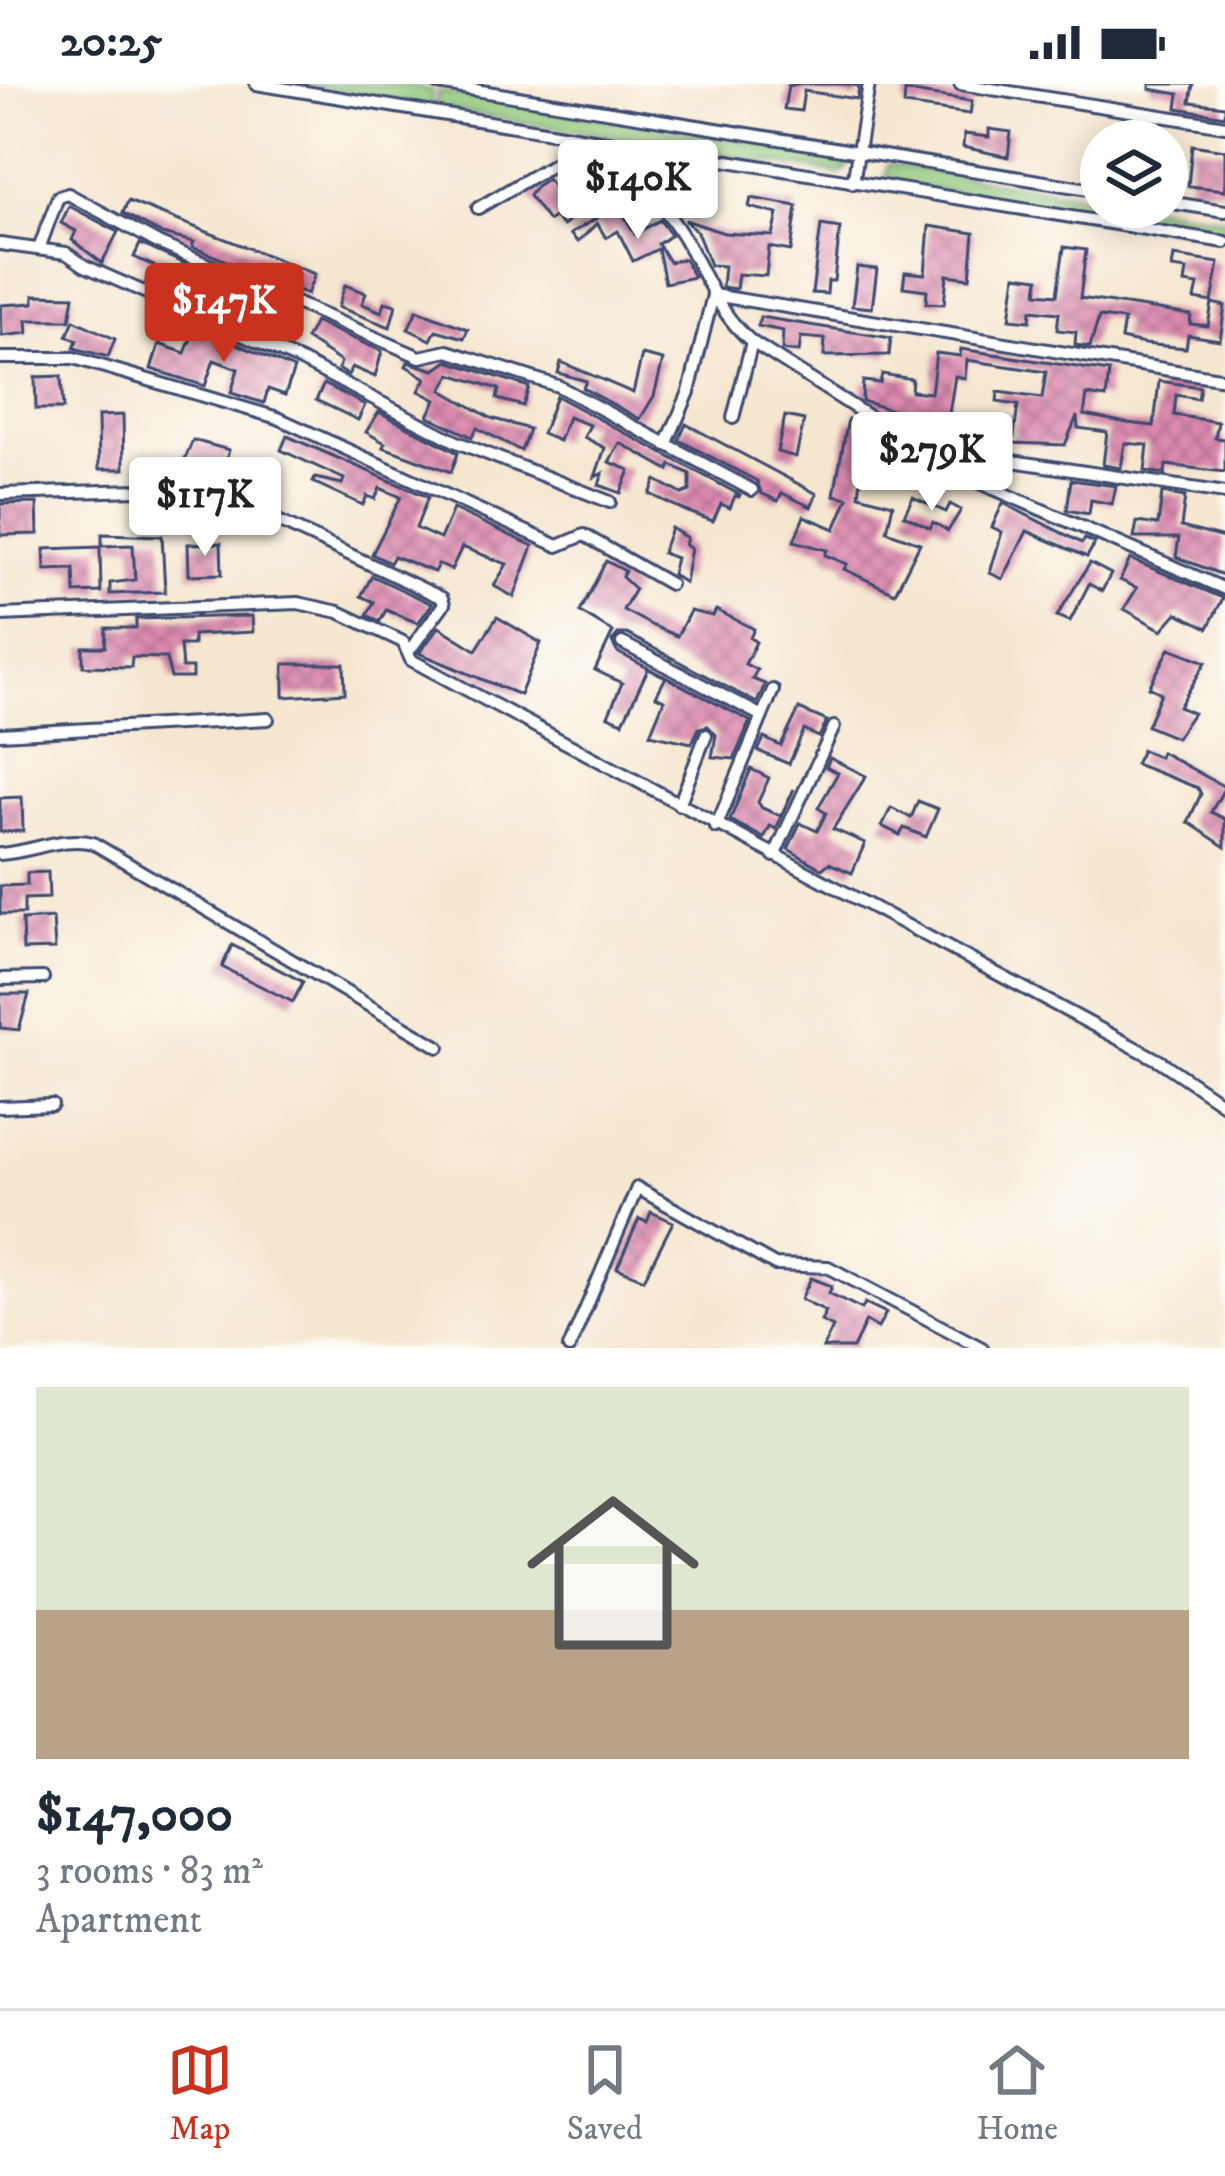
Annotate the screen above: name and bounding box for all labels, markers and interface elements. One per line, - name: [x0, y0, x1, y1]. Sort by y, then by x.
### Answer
- text: 20:25: [60, 14, 162, 70]
- map controls: [1080, 120, 1188, 228]
- button: layers: [1080, 120, 1188, 228]
- pin: $140K: [554, 140, 722, 242]
- text: $140K: [585, 154, 691, 203]
- pin: $147K: [140, 263, 308, 365]
- text: $147K: [172, 277, 276, 326]
- pin: $279K: [848, 412, 1016, 514]
- text: $279K: [879, 426, 985, 475]
- pin: $117K: [121, 457, 289, 559]
- text: $117K: [156, 471, 254, 520]
- icon: home: [505, 1465, 721, 1681]
- text: $147,000: [36, 1783, 233, 1847]
- text: 3 rooms · 83 m²: [36, 1847, 263, 1896]
- text: Apartment: [36, 1896, 202, 1945]
- tab: Map: [167, 2037, 233, 2150]
- tab: Saved: [567, 2037, 643, 2150]
- tab: Home: [976, 2037, 1058, 2150]

